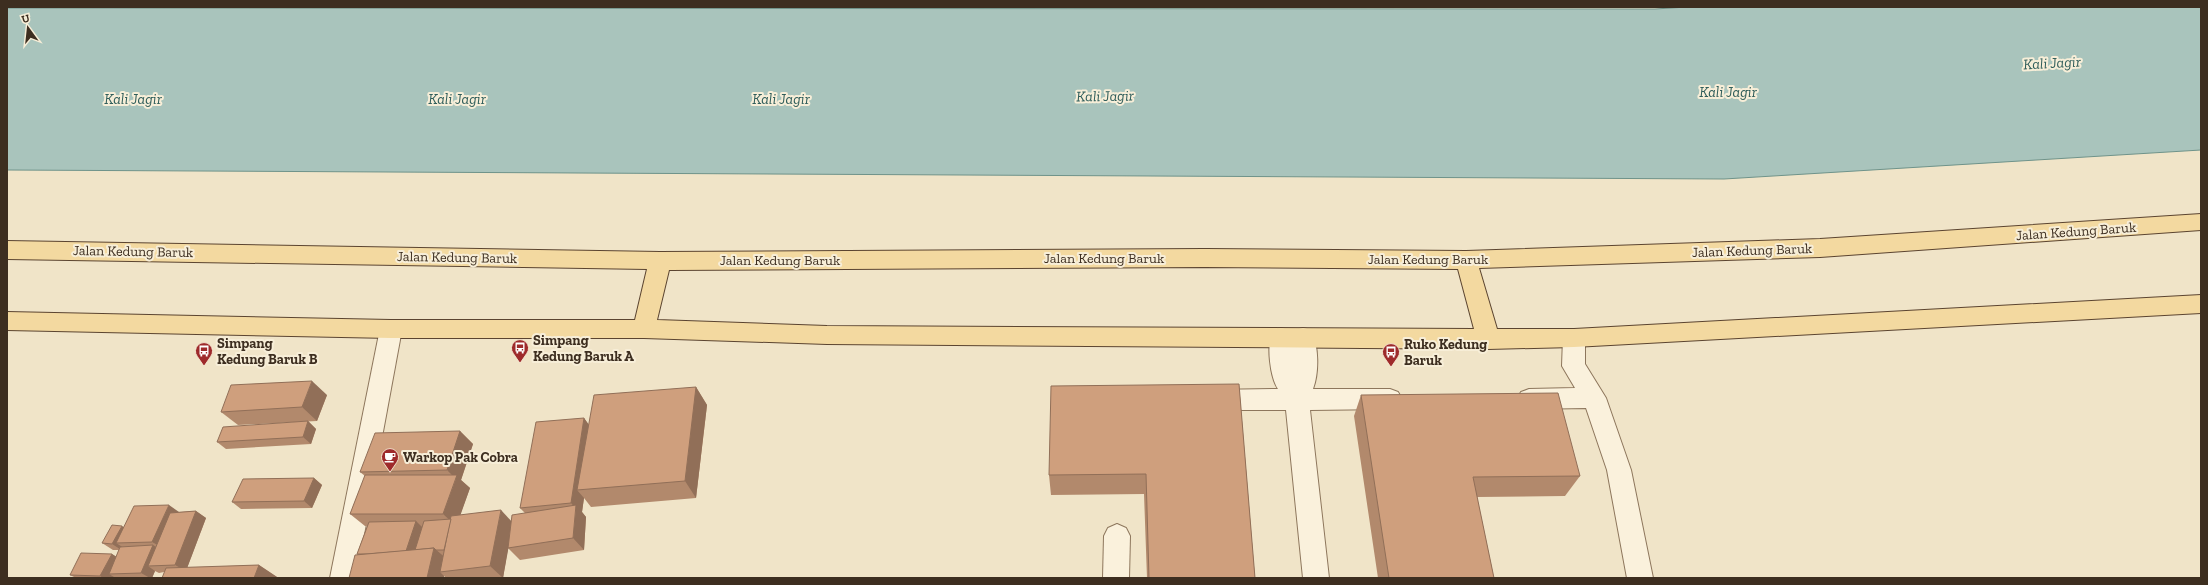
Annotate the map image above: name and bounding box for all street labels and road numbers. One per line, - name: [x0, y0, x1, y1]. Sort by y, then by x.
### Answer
- street label: Jalan Kedung Baruk: [2015, 219, 2137, 244]
- street label: Jalan Kedung Baruk: [1692, 240, 1813, 261]
- street label: Jalan Kedung Baruk: [73, 242, 194, 261]
- street label: Jalan Kedung Baruk: [397, 248, 518, 267]
- street label: Jalan Kedung Baruk: [1044, 250, 1165, 267]
- street label: Jalan Kedung Baruk: [1368, 251, 1489, 268]
- street label: Jalan Kedung Baruk: [720, 252, 841, 269]

